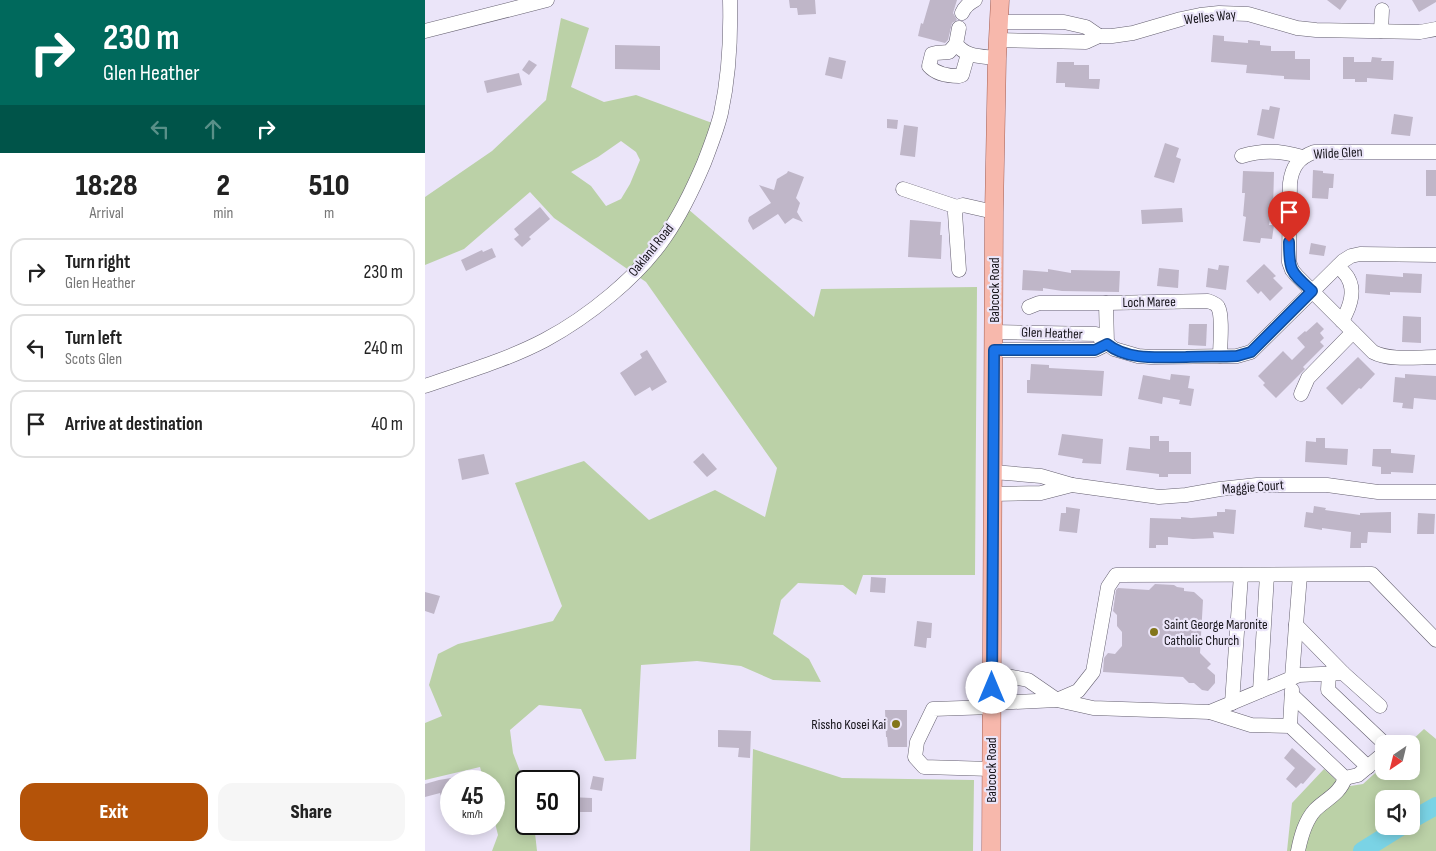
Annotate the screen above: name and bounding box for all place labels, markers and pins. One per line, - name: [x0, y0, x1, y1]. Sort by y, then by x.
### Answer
- pin: [1268, 191, 1310, 242]
- place label: Saint George Maronite Catholic Church: [1164, 616, 1268, 649]
- marker: Saint George Maronite Catholic Church: [1148, 626, 1160, 638]
- place label: Rissho Kosei Kai: [811, 716, 886, 733]
- marker: Rissho Kosei Kai: [890, 718, 902, 730]

